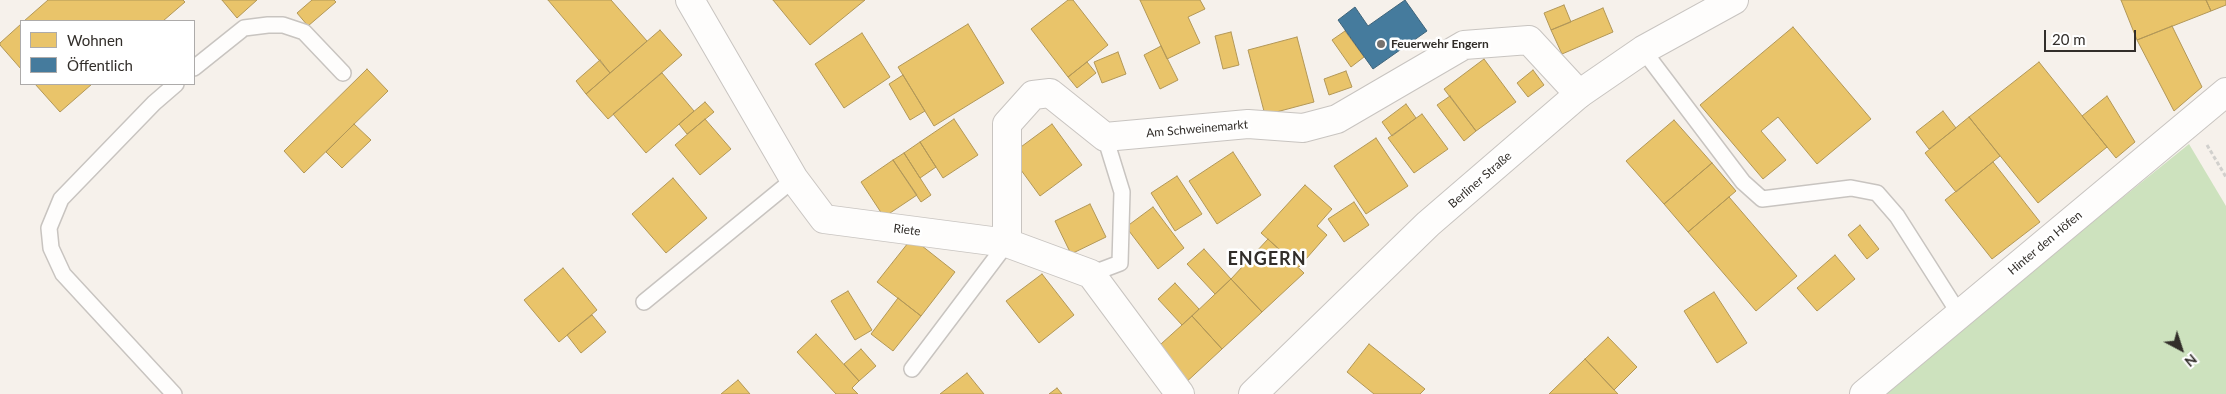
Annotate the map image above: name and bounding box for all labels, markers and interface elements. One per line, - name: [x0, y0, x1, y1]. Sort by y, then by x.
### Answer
- legend: [20, 20, 195, 85]
- scale bar: [2046, 20, 2138, 52]
- text: 20 m: [2052, 30, 2086, 48]
- text: Wohnen: [67, 31, 123, 49]
- place label: Feuerwehr Engern: [1391, 37, 1489, 51]
- marker: Feuerwehr Engern: [1375, 38, 1387, 50]
- text: Öffentlich: [67, 56, 133, 74]
- street label: Am Schweinemarkt: [1146, 117, 1248, 141]
- street label: Berliner Straße: [1446, 149, 1514, 211]
- street label: Hinter den Höfen: [2005, 208, 2085, 278]
- street label: Riete: [893, 221, 921, 239]
- district label: ENGERN: [1227, 248, 1307, 270]
- north arrow: [2156, 324, 2206, 374]
- text: N: [2181, 351, 2201, 371]

